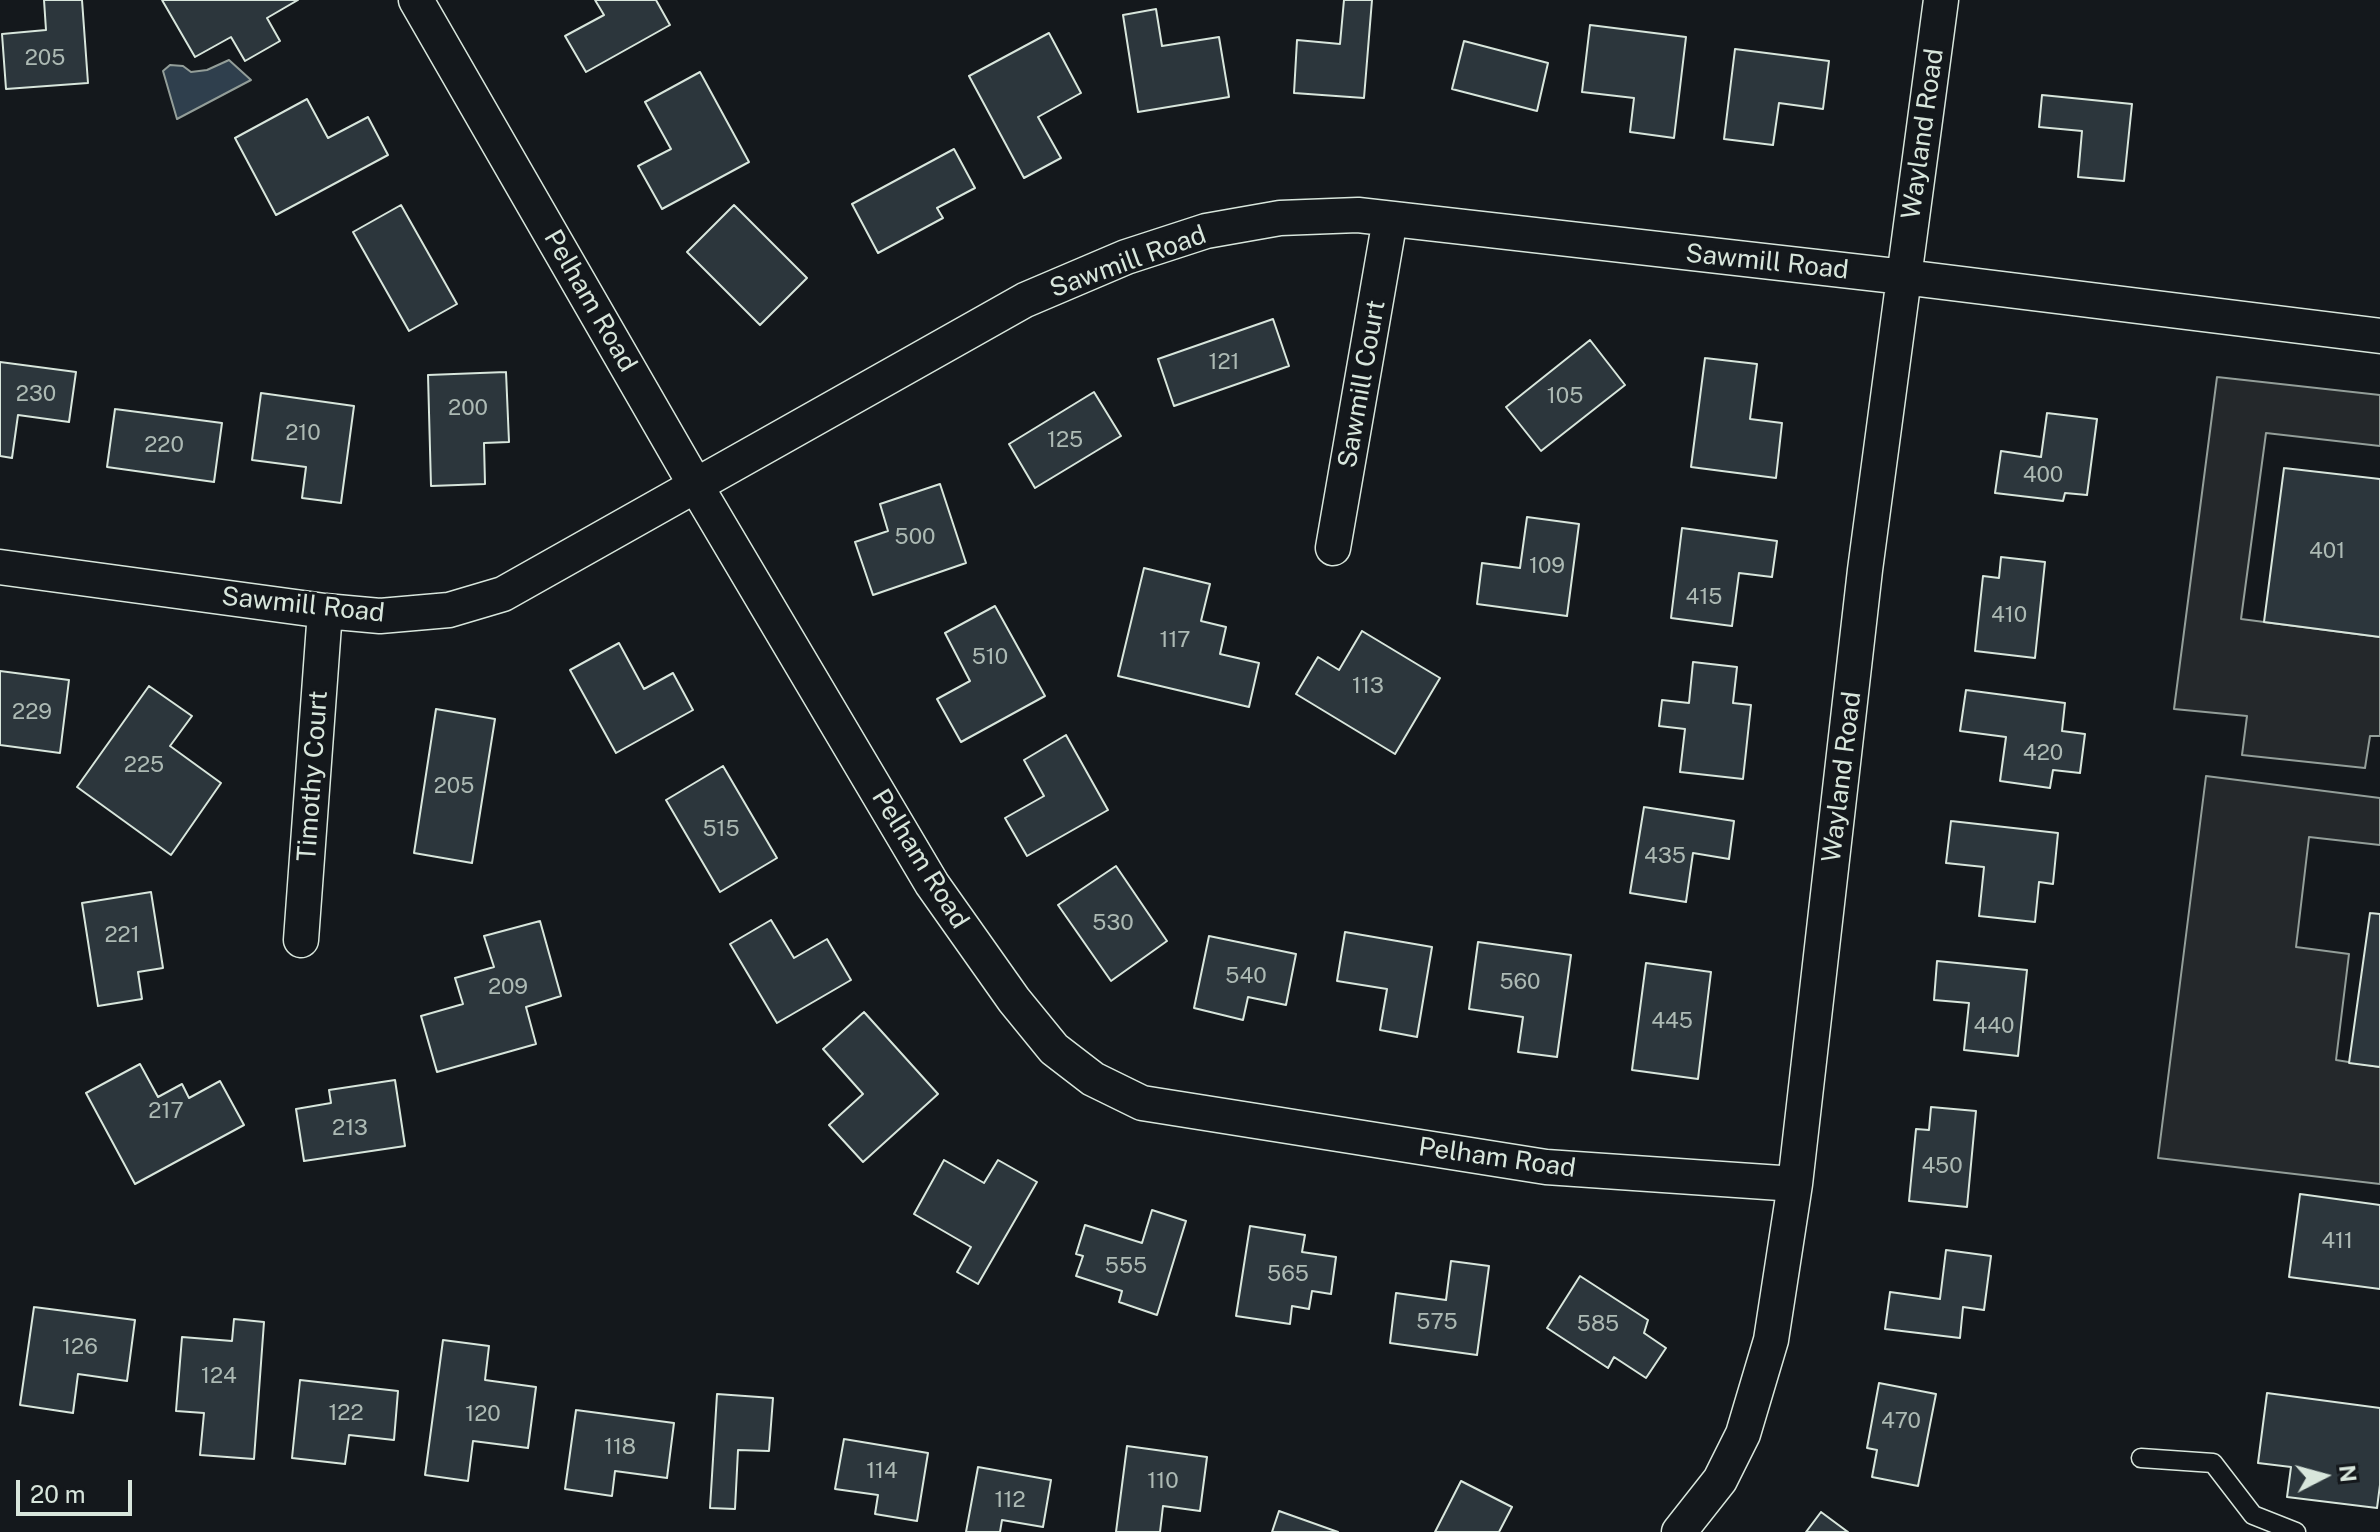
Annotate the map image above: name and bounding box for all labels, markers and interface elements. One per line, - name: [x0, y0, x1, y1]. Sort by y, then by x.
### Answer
- house number: 205: [25, 45, 65, 71]
- street label: Wayland Road: [1896, 47, 1950, 221]
- street label: Sawmill Road: [1046, 219, 1210, 305]
- street label: Pelham Road: [537, 225, 643, 377]
- street label: Sawmill Road: [1684, 238, 1850, 286]
- street label: Sawmill Court: [1332, 298, 1392, 470]
- house number: 121: [1208, 349, 1240, 375]
- house number: 230: [16, 381, 56, 407]
- house number: 105: [1547, 383, 1583, 409]
- house number: 200: [448, 395, 488, 421]
- house number: 210: [285, 420, 321, 446]
- house number: 125: [1047, 427, 1083, 453]
- house number: 220: [144, 432, 184, 458]
- house number: 400: [2023, 462, 2063, 488]
- house number: 500: [895, 524, 935, 550]
- house number: 401: [2309, 538, 2345, 564]
- house number: 109: [1529, 553, 1565, 579]
- street label: Sawmill Road: [220, 581, 386, 629]
- house number: 415: [1686, 584, 1722, 610]
- house number: 410: [1991, 602, 2027, 628]
- house number: 117: [1159, 627, 1191, 653]
- house number: 510: [972, 644, 1008, 670]
- house number: 113: [1352, 673, 1384, 699]
- street label: Timothy Court: [291, 690, 335, 862]
- street label: Wayland Road: [1816, 690, 1868, 864]
- house number: 229: [12, 699, 52, 725]
- house number: 420: [2023, 740, 2063, 766]
- house number: 225: [124, 752, 164, 778]
- house number: 205: [434, 773, 474, 799]
- street label: Pelham Road: [865, 784, 975, 934]
- house number: 515: [702, 816, 740, 842]
- house number: 435: [1644, 843, 1686, 869]
- house number: 530: [1092, 910, 1134, 936]
- house number: 221: [104, 922, 140, 948]
- house number: 540: [1225, 963, 1267, 989]
- house number: 560: [1499, 969, 1541, 995]
- house number: 209: [488, 974, 528, 1000]
- house number: 445: [1651, 1008, 1693, 1034]
- house number: 440: [1973, 1013, 2015, 1039]
- house number: 217: [148, 1098, 184, 1124]
- house number: 213: [332, 1115, 368, 1141]
- street label: Pelham Road: [1416, 1132, 1578, 1184]
- house number: 450: [1921, 1153, 1963, 1179]
- house number: 411: [2321, 1228, 2353, 1254]
- house number: 555: [1105, 1253, 1147, 1279]
- house number: 565: [1267, 1261, 1309, 1287]
- house number: 575: [1416, 1309, 1458, 1335]
- house number: 585: [1577, 1311, 1619, 1337]
- house number: 126: [62, 1334, 98, 1360]
- house number: 124: [201, 1363, 237, 1389]
- house number: 122: [328, 1400, 364, 1426]
- house number: 120: [465, 1401, 501, 1427]
- house number: 470: [1881, 1408, 1921, 1434]
- house number: 118: [604, 1434, 636, 1460]
- north arrow: [2284, 1436, 2364, 1516]
- house number: 114: [866, 1458, 898, 1484]
- scale bar: [20, 1464, 136, 1514]
- text: N: [2334, 1464, 2362, 1483]
- house number: 110: [1147, 1468, 1179, 1494]
- text: 20 m: [30, 1480, 86, 1508]
- house number: 112: [994, 1487, 1026, 1513]

